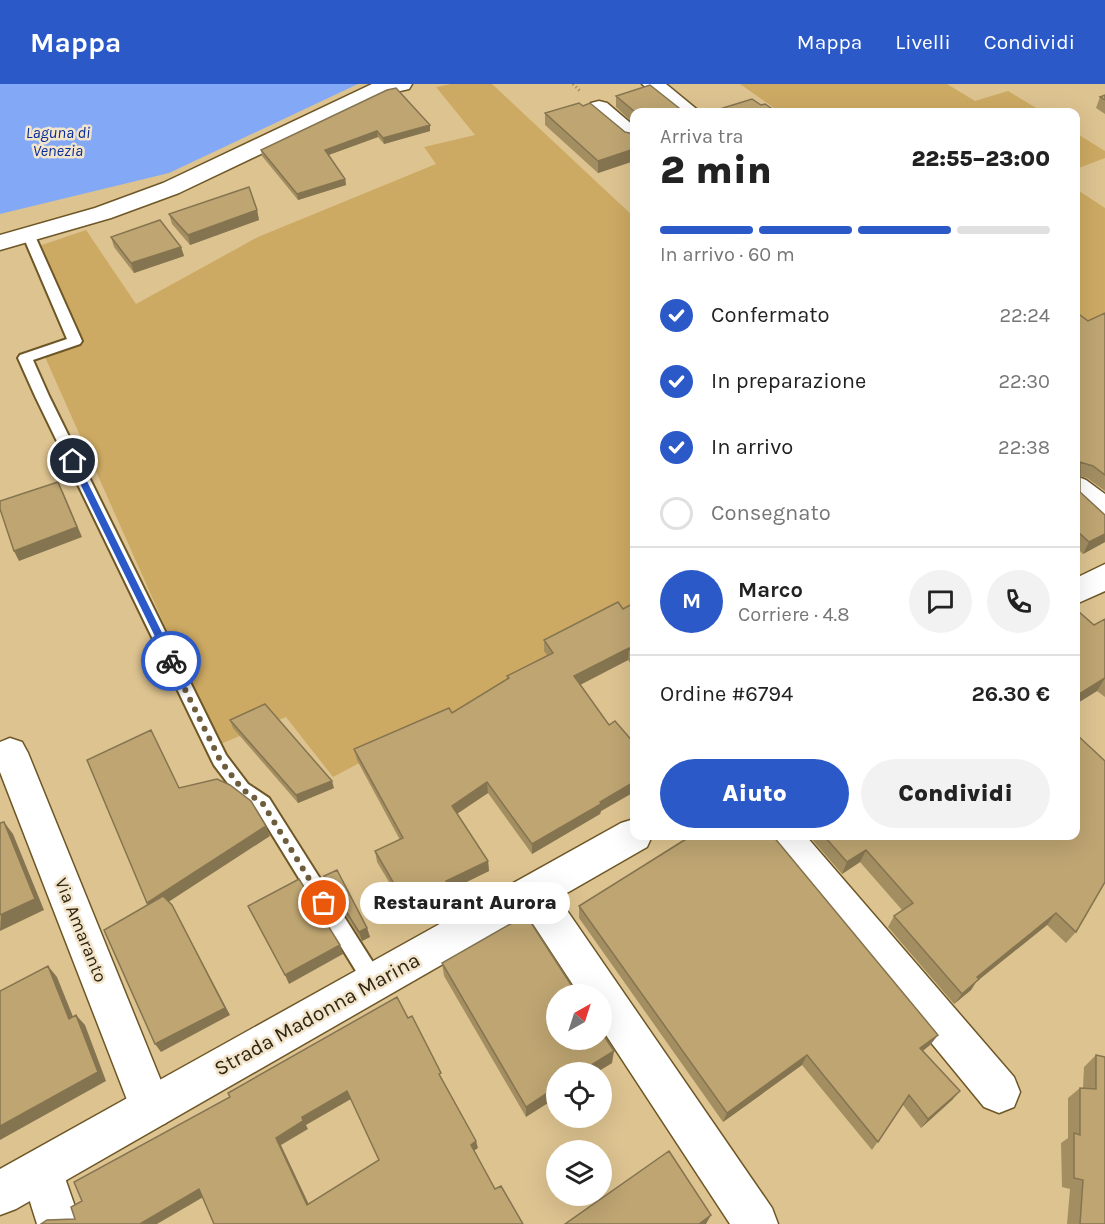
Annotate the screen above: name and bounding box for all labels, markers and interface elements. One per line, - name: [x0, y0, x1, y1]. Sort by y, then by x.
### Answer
- text: Mappa: [30, 26, 121, 59]
- text: Mappa: [797, 30, 862, 54]
- text: Livelli: [895, 30, 951, 54]
- text: Condividi: [984, 30, 1075, 54]
- water label: Laguna di Venezia: [26, 123, 90, 160]
- text: Arriva tra: [660, 125, 743, 148]
- text: 22:55–23:00: [911, 146, 1050, 172]
- text: 2 min: [660, 147, 772, 193]
- text: In arrivo · 60 m: [660, 243, 795, 266]
- icon: check: [660, 299, 693, 332]
- text: Confermato: [711, 302, 830, 328]
- text: 22:24: [999, 304, 1050, 327]
- icon: check: [660, 365, 693, 398]
- text: In preparazione: [711, 368, 866, 394]
- text: 22:30: [999, 370, 1050, 393]
- icon: check: [660, 431, 693, 464]
- text: In arrivo: [711, 434, 793, 460]
- pin: [47, 435, 98, 486]
- text: 22:38: [998, 436, 1050, 459]
- icon: home: [56, 444, 89, 477]
- text: Consegnato: [711, 500, 831, 526]
- button: chat: [909, 570, 972, 633]
- button: phone: [987, 570, 1050, 633]
- text: Marco: [738, 577, 803, 603]
- text: M: [682, 588, 701, 614]
- text: Corriere · 4.8: [738, 603, 849, 626]
- courier: [141, 631, 201, 691]
- icon: bike: [155, 645, 188, 678]
- text: Ordine #6794: [660, 681, 793, 707]
- text: 26.30 €: [972, 681, 1050, 707]
- button: Aiuto: [660, 759, 849, 828]
- button: Condividi: [861, 759, 1050, 828]
- street label: Via Amaranto: [50, 875, 112, 985]
- pin: [298, 877, 349, 928]
- callout: Restaurant Aurora: [360, 882, 570, 924]
- icon: bag: [307, 886, 340, 919]
- text: Restaurant Aurora: [373, 891, 557, 914]
- street label: Strada Madonna Marina: [210, 947, 424, 1081]
- north arrow: [546, 984, 612, 1050]
- map controls: [546, 984, 612, 1206]
- button: locate: [546, 1062, 612, 1128]
- button: layers: [546, 1140, 612, 1206]

